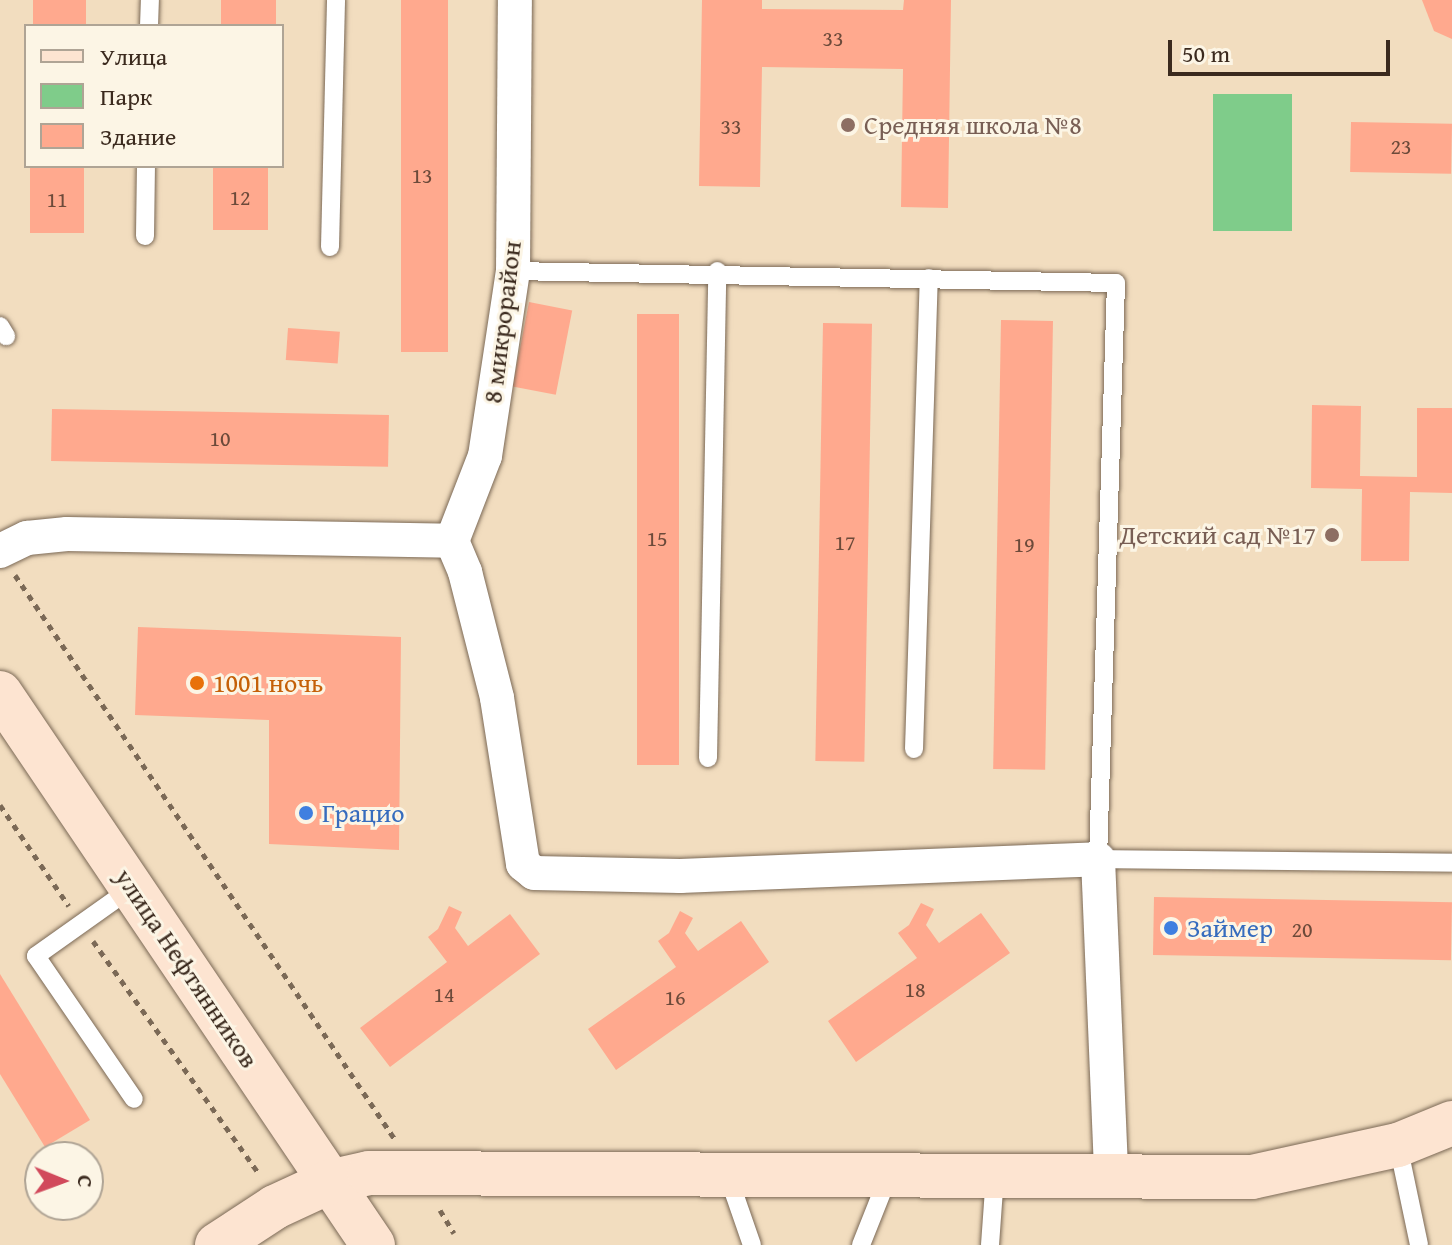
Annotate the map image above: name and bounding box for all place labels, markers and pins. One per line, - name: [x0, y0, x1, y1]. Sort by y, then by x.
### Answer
- place label: Средняя школа №8: [864, 109, 1082, 141]
- marker: Средняя школа №8: [839, 116, 857, 134]
- place label: Детский сад №17: [1119, 519, 1316, 551]
- marker: Детский сад №17: [1323, 526, 1341, 544]
- place label: 1001 ночь: [213, 667, 323, 699]
- marker: 1001 ночь: [188, 674, 206, 692]
- place label: Грацио: [322, 797, 405, 829]
- marker: Грацио: [297, 804, 315, 822]
- place label: Займер: [1187, 912, 1273, 944]
- marker: Займер: [1162, 919, 1180, 937]

